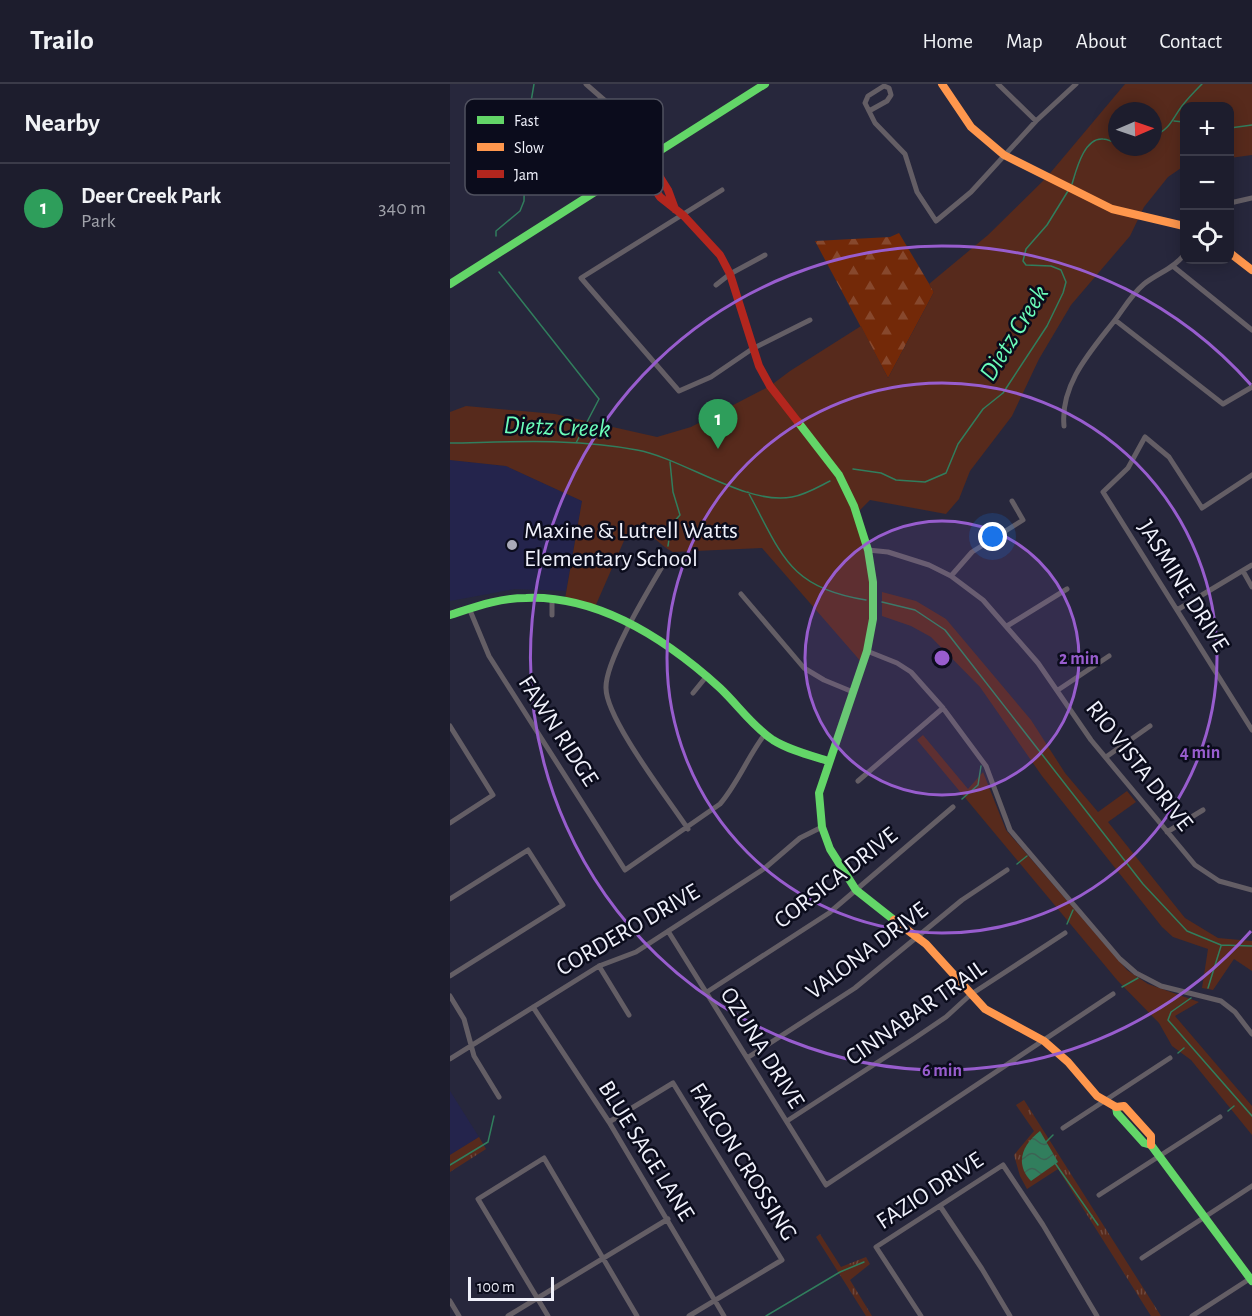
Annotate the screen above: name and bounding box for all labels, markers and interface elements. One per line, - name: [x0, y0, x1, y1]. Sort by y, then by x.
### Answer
- text: Trailo: [30, 27, 94, 55]
- text: Home: [922, 31, 973, 52]
- text: Map: [1006, 31, 1043, 52]
- text: About: [1076, 31, 1126, 52]
- text: Contact: [1159, 31, 1222, 52]
- legend: [465, 99, 663, 195]
- north arrow: [1108, 102, 1162, 156]
- map controls: [1180, 102, 1234, 264]
- button: +: [1180, 102, 1234, 156]
- text: Nearby: [24, 110, 100, 136]
- text: Fast: [514, 113, 539, 129]
- text: Slow: [514, 140, 544, 156]
- button: −: [1180, 156, 1234, 210]
- text: Jam: [514, 167, 539, 183]
- text: Deer Creek Park: [81, 185, 221, 207]
- text: 1: [40, 198, 47, 218]
- text: 340 m: [378, 198, 426, 218]
- button: locate: [1180, 210, 1234, 264]
- text: Park: [81, 211, 116, 231]
- water label: Dietz Creek: [975, 281, 1053, 385]
- pin: 1: [698, 400, 738, 449]
- water label: Dietz Creek: [503, 412, 611, 442]
- street label: JASMINE DRIVE: [1133, 516, 1233, 656]
- place label: Maxine & Lutrell Watts Elementary School: [524, 519, 738, 571]
- your location: [978, 522, 1007, 551]
- marker: Maxine & Lutrell Watts Elementary School: [505, 538, 519, 552]
- centre of rings: [932, 648, 952, 668]
- text: 2 min: [1059, 650, 1099, 668]
- street label: FAWN RIDGE: [514, 672, 603, 791]
- street label: RIO VISTA DRIVE: [1081, 696, 1197, 836]
- text: 4 min: [1180, 744, 1220, 762]
- street label: CORSICA DRIVE: [770, 823, 902, 933]
- street label: CORDERO DRIVE: [553, 879, 704, 980]
- street label: VALONA DRIVE: [802, 897, 933, 1004]
- street label: CINNABAR TRAIL: [842, 956, 990, 1070]
- street label: OZUNA DRIVE: [715, 983, 809, 1113]
- text: 6 min: [922, 1062, 962, 1080]
- street label: BLUE SAGE LANE: [593, 1077, 699, 1226]
- street label: FALCON CROSSING: [685, 1079, 801, 1245]
- street label: FAZIO DRIVE: [872, 1148, 988, 1234]
- scale bar: [468, 1274, 554, 1302]
- text: 100 m: [477, 1279, 515, 1295]

